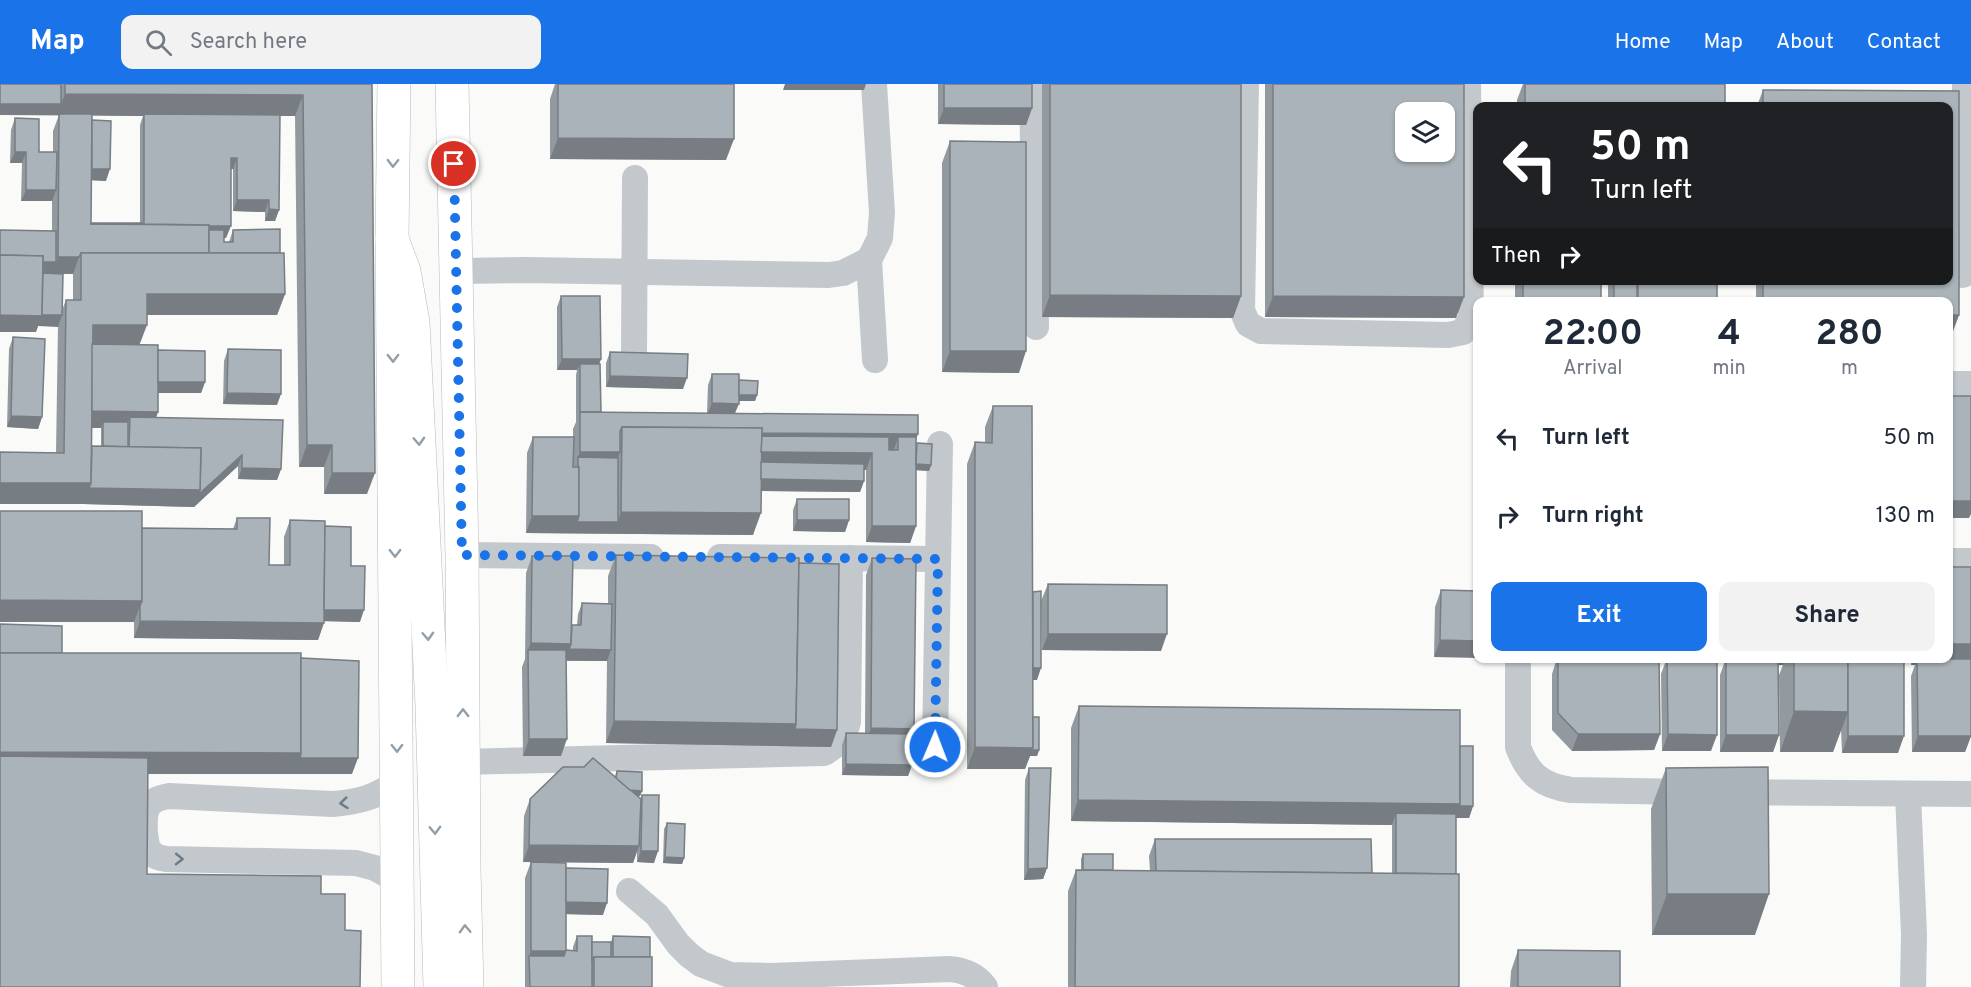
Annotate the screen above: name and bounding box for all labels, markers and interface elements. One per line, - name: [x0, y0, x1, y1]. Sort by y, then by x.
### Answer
- search box: [121, 15, 541, 69]
- text: Map: [30, 24, 85, 60]
- icon: search: [142, 26, 175, 59]
- text: Search here: [190, 29, 307, 56]
- text: Home: [1615, 29, 1671, 56]
- text: Map: [1704, 29, 1743, 56]
- text: About: [1776, 29, 1834, 56]
- text: Contact: [1867, 29, 1941, 56]
- map controls: [1395, 102, 1455, 162]
- button: layers: [1395, 102, 1455, 162]
- text: 50 m: [1590, 122, 1691, 175]
- icon: left: [1491, 126, 1569, 204]
- pin: [428, 138, 479, 189]
- icon: arrive: [437, 147, 470, 180]
- one-way arrow: [387, 159, 399, 168]
- text: Turn left: [1590, 174, 1692, 208]
- icon: right: [1553, 240, 1586, 273]
- text: Then: [1491, 243, 1541, 270]
- text: 22:00: [1543, 312, 1643, 358]
- text: 4: [1718, 312, 1741, 358]
- text: 280: [1816, 312, 1883, 358]
- one-way arrow: [387, 354, 399, 363]
- text: Arrival: [1563, 356, 1623, 382]
- text: min: [1713, 356, 1746, 382]
- text: m: [1841, 356, 1858, 382]
- icon: left: [1491, 422, 1524, 455]
- text: Turn left: [1542, 425, 1630, 452]
- text: 50 m: [1883, 425, 1935, 452]
- one-way arrow: [412, 436, 425, 445]
- icon: right: [1491, 500, 1524, 533]
- text: Turn right: [1542, 503, 1644, 530]
- text: 130 m: [1876, 503, 1935, 530]
- one-way arrow: [389, 549, 401, 558]
- button: Exit: [1491, 582, 1707, 651]
- button: Share: [1719, 582, 1935, 651]
- one-way arrow: [422, 631, 435, 640]
- one-way arrow: [457, 708, 469, 717]
- position arrow: [903, 715, 967, 779]
- one-way arrow: [391, 744, 403, 753]
- one-way arrow: [339, 796, 349, 809]
- one-way arrow: [429, 826, 442, 835]
- one-way arrow: [175, 853, 184, 865]
- one-way arrow: [459, 924, 472, 933]

